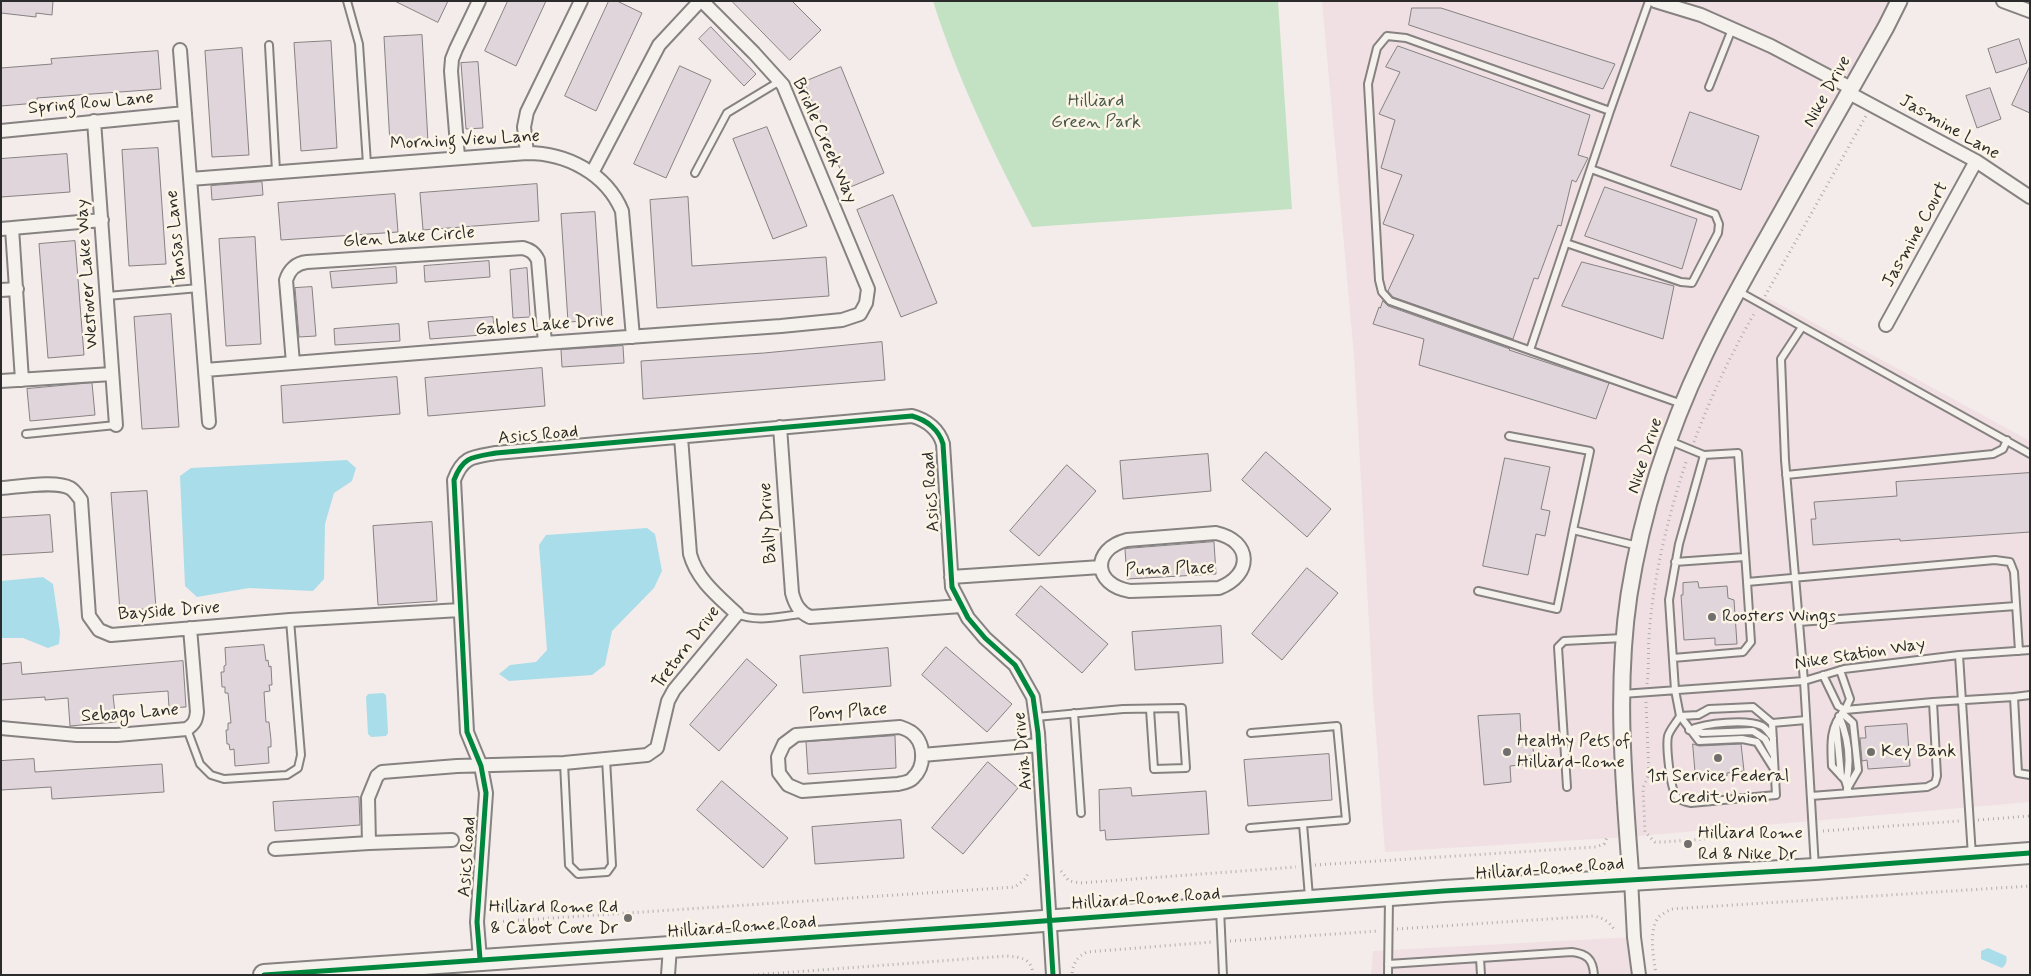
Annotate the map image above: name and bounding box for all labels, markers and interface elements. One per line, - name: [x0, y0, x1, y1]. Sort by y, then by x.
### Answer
- street label: Nike Drive: [1799, 52, 1857, 132]
- street label: Bridle Creek Way: [787, 75, 861, 207]
- street label: Spring Row Lane: [27, 88, 155, 120]
- park label: Hilliard Green Park: [1051, 91, 1141, 134]
- street label: Jasmine Lane: [1895, 91, 2003, 165]
- street label: Morning View Lane: [389, 126, 541, 156]
- street label: Jasmine Court: [1878, 179, 1954, 291]
- street label: Tansas Lane: [162, 189, 192, 285]
- street label: Westover Lake Way: [72, 198, 104, 350]
- street label: Glen Lake Circle: [342, 223, 476, 253]
- street label: Gables Lake Drive: [475, 310, 615, 342]
- street label: Nike Drive: [1624, 415, 1668, 497]
- street label: Asics Road: [497, 422, 579, 450]
- street label: Asics Road: [918, 451, 946, 533]
- street label: Bally Drive: [755, 482, 783, 564]
- street label: Puma Place: [1125, 558, 1215, 582]
- street label: Bayside Drive: [117, 598, 221, 626]
- street label: Tretorn Drive: [649, 602, 725, 694]
- place label: Roosters Wings: [1722, 606, 1836, 628]
- marker: Roosters Wings: [1706, 611, 1718, 623]
- street label: Nike Station Way: [1793, 634, 1927, 676]
- street label: Pony Place: [808, 699, 888, 727]
- street label: Sebago Lane: [80, 700, 180, 728]
- street label: Avia Drive: [1010, 711, 1038, 791]
- place label: Healthy Pets of Hilliard-Rome: [1517, 731, 1630, 774]
- place label: Key Bank: [1881, 741, 1956, 763]
- marker: Healthy Pets of Hilliard-Rome: [1501, 746, 1513, 758]
- marker: Key Bank: [1865, 746, 1877, 758]
- marker: 1st Service Federal Credit Union: [1712, 752, 1724, 764]
- place label: 1st Service Federal Credit Union: [1647, 766, 1789, 809]
- street label: Asics Road: [454, 816, 482, 898]
- place label: Hilliard Rome Rd & Nike Dr: [1698, 823, 1803, 866]
- marker: Hilliard Rome Rd & Nike Dr: [1682, 838, 1694, 850]
- street label: Hilliard-Rome Road: [1475, 854, 1625, 886]
- street label: Hilliard-Rome Road: [1071, 884, 1221, 916]
- place label: Hilliard Rome Rd & Cabot Cove Dr: [489, 897, 618, 940]
- marker: Hilliard Rome Rd & Cabot Cove Dr: [622, 912, 634, 924]
- street label: Hilliard-Rome Road: [667, 912, 817, 944]

